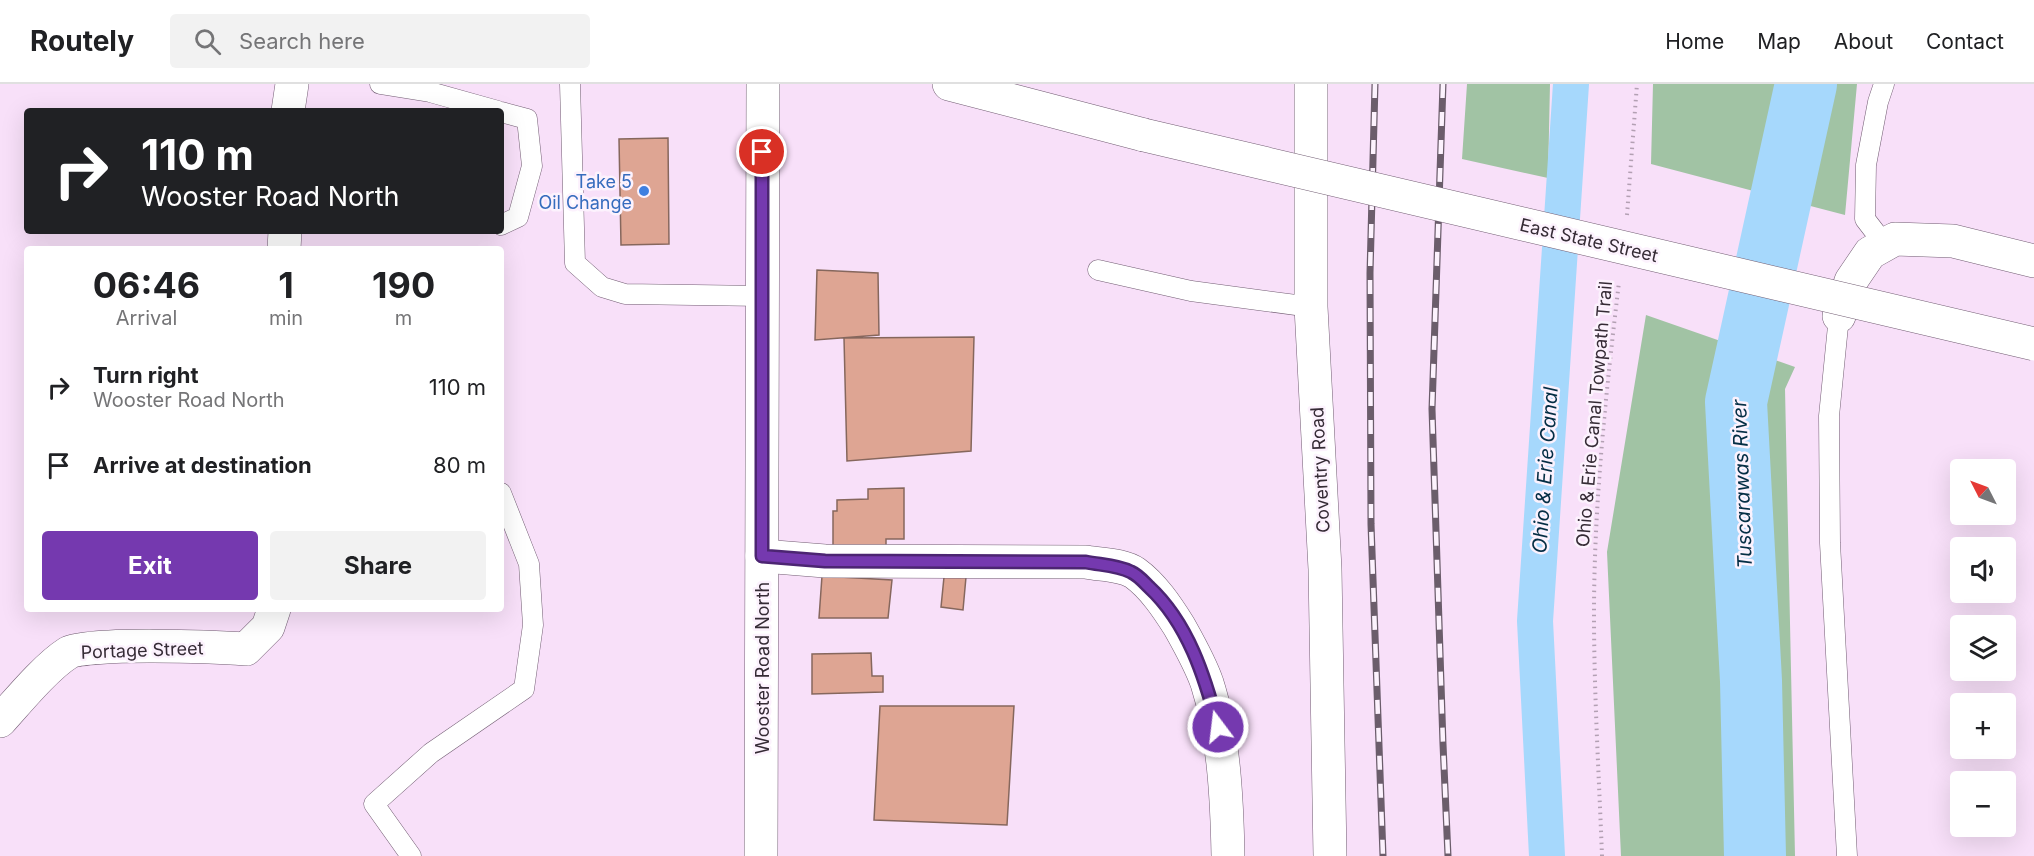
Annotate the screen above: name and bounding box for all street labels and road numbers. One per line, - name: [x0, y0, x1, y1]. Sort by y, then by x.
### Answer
- street label: East State Street: [1518, 214, 1660, 266]
- street label: Ohio & Erie Canal Towpath Trail: [1572, 280, 1616, 548]
- street label: Coventry Road: [1306, 407, 1334, 533]
- street label: Wooster Road North: [752, 582, 773, 754]
- street label: Portage Street: [80, 637, 204, 663]

